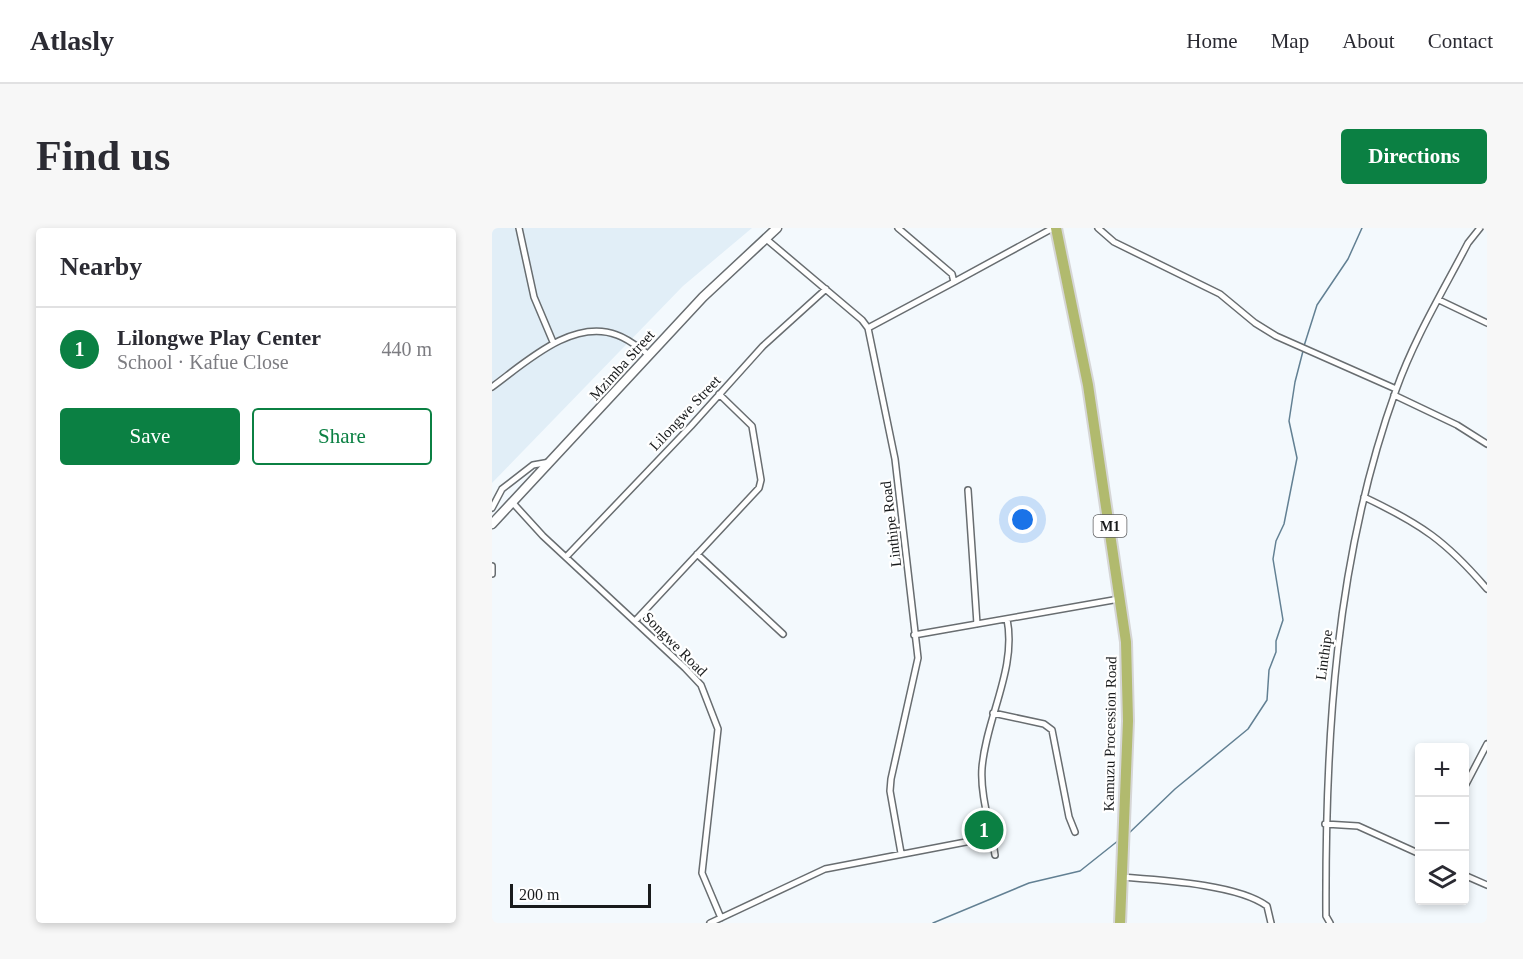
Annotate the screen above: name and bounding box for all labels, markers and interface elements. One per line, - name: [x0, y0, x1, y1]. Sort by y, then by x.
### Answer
- text: Atlasly: [30, 25, 114, 56]
- text: Home: [1186, 29, 1238, 53]
- text: Map: [1271, 29, 1309, 53]
- text: About: [1342, 29, 1395, 53]
- text: Contact: [1428, 29, 1493, 53]
- button: Directions: [1341, 129, 1487, 184]
- text: Find us: [36, 133, 170, 179]
- text: Nearby: [60, 252, 142, 281]
- text: Lilongwe Play Center: [117, 325, 321, 350]
- street label: Mzimba Street: [586, 326, 658, 403]
- text: 1: [75, 338, 85, 360]
- text: 440 m: [381, 338, 432, 360]
- text: School · Kafue Close: [117, 351, 289, 373]
- street label: Lilongwe Street: [646, 372, 724, 454]
- button: Save: [60, 408, 240, 465]
- button: Share: [252, 408, 432, 465]
- street label: Linthipe Road: [878, 480, 904, 568]
- your location: [1008, 505, 1037, 534]
- road number: M1: [1094, 515, 1126, 537]
- street label: Songwe Road: [640, 609, 711, 680]
- street label: Linthipe: [1313, 628, 1336, 681]
- street label: Kamuzu Procession Road: [1101, 656, 1119, 812]
- map controls: [1415, 743, 1469, 905]
- button: +: [1415, 743, 1469, 797]
- button: −: [1415, 797, 1469, 851]
- pin: 1: [964, 808, 1004, 852]
- button: layers: [1415, 851, 1469, 905]
- scale bar: [510, 881, 651, 908]
- text: 200 m: [519, 886, 559, 903]

